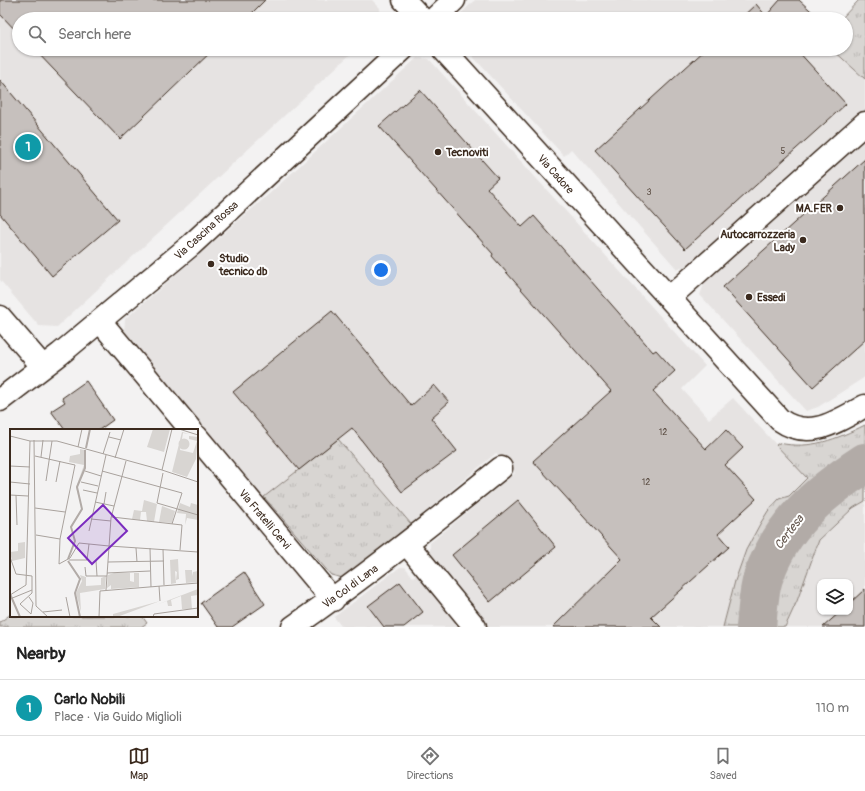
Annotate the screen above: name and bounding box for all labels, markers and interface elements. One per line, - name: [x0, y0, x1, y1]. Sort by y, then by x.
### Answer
- search box: [12, 12, 853, 56]
- icon: search: [26, 23, 48, 45]
- text: Search here: [58, 25, 131, 44]
- pin: 1: [15, 132, 41, 162]
- place label: Tecnoviti: [445, 146, 488, 159]
- house number: 5: [781, 146, 786, 157]
- marker: Tecnoviti: [433, 147, 443, 157]
- street label: Via Cadore: [535, 152, 577, 197]
- house number: 3: [646, 187, 652, 198]
- street label: Via Cascina Rossa: [172, 198, 241, 262]
- place label: MA.FER: [796, 202, 833, 215]
- marker: MA.FER: [835, 203, 845, 213]
- place label: Autocarrozzeria Lady: [720, 228, 795, 254]
- marker: Autocarrozzeria Lady: [798, 235, 808, 245]
- place label: Studio tecnico db: [218, 252, 268, 278]
- marker: Studio tecnico db: [206, 259, 216, 269]
- your location: [371, 260, 391, 280]
- place label: Essedi: [757, 291, 785, 304]
- marker: Essedi: [744, 292, 754, 302]
- house number: 12: [659, 427, 667, 438]
- inset map: [10, 429, 198, 617]
- house number: 12: [642, 477, 650, 488]
- street label: Via Fratelli Cervi: [236, 487, 293, 552]
- water label: Certesa: [772, 511, 808, 553]
- street label: Via Col di Lana: [320, 562, 381, 611]
- map controls: [817, 579, 853, 615]
- button: layers: [817, 579, 853, 615]
- text: Nearby: [16, 643, 65, 664]
- text: Carlo Nobili: [54, 690, 125, 709]
- text: 1: [26, 700, 32, 716]
- text: 110 m: [816, 700, 849, 716]
- text: Place · Via Guido Miglioli: [54, 709, 182, 725]
- tab: Map: [128, 745, 150, 782]
- tab: Directions: [406, 745, 453, 782]
- tab: Saved: [710, 745, 737, 782]

